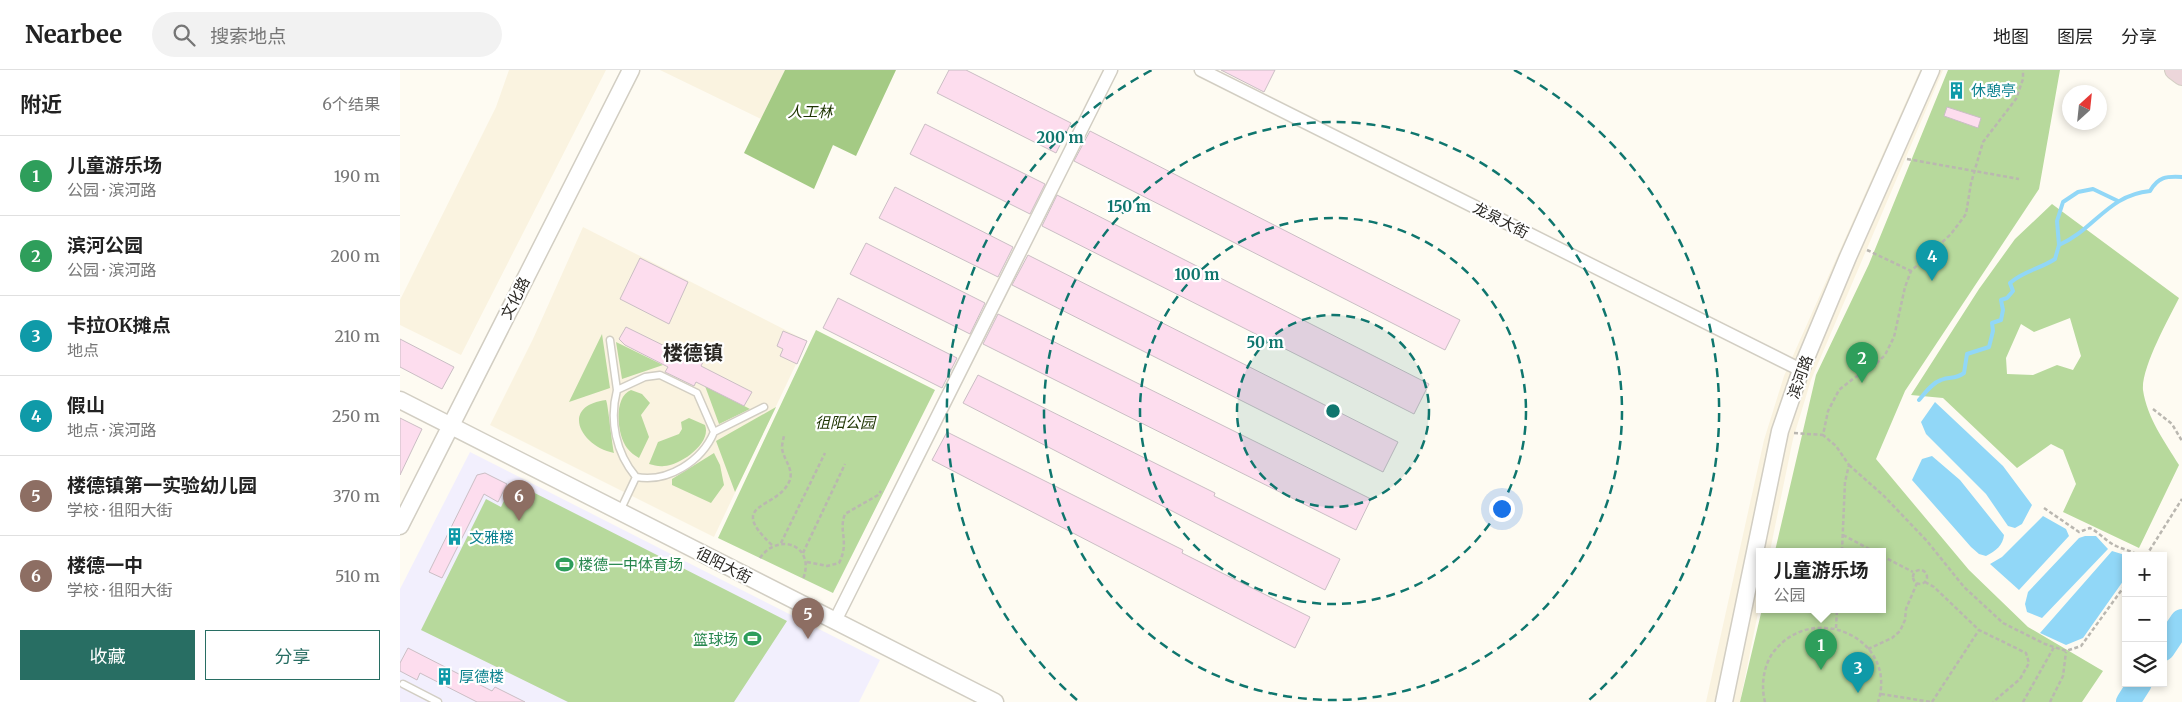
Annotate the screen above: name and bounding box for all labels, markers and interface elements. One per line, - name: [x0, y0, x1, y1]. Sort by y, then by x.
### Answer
- search box: [152, 12, 502, 57]
- text: Nearbee: [25, 19, 122, 50]
- icon: search: [170, 21, 198, 49]
- text: 搜索地点: [210, 24, 286, 48]
- text: 地图: [1993, 25, 2029, 48]
- text: 图层: [2057, 25, 2093, 48]
- text: 分享: [2121, 25, 2157, 48]
- building icon: 休憩亭: [1947, 80, 1967, 100]
- place label: 休憩亭: [1971, 81, 2016, 100]
- north arrow: [2062, 85, 2107, 130]
- text: 附近: [20, 91, 62, 118]
- text: 6个结果: [322, 94, 380, 114]
- park label: 人工林: [787, 102, 834, 121]
- text: 200 m: [1036, 128, 1084, 147]
- text: 儿童游乐场: [67, 153, 162, 177]
- text: 1: [32, 166, 40, 186]
- text: 190 m: [334, 166, 380, 186]
- text: 公园 · 滨河路: [67, 180, 156, 200]
- text: 150 m: [1107, 197, 1151, 216]
- street label: 龙泉大街: [1470, 198, 1532, 242]
- text: 滨河公园: [67, 233, 143, 257]
- pin: 4: [1916, 240, 1948, 281]
- text: 2: [31, 246, 41, 266]
- text: 200 m: [330, 246, 380, 266]
- text: 公园 · 滨河路: [67, 260, 156, 280]
- text: 100 m: [1175, 265, 1219, 284]
- street label: 文化路: [496, 274, 534, 322]
- text: 卡拉OK摊点: [67, 313, 171, 337]
- text: 3: [31, 326, 41, 346]
- text: 210 m: [335, 326, 380, 346]
- text: 50 m: [1246, 333, 1284, 352]
- text: 地点: [67, 340, 99, 360]
- district label: 楼德镇: [663, 340, 723, 365]
- pin: 2: [1846, 342, 1878, 383]
- street label: 滨河路: [1783, 353, 1817, 401]
- text: 假山: [67, 393, 105, 417]
- centre of rings: [1324, 402, 1342, 420]
- text: 4: [31, 406, 41, 426]
- text: 250 m: [332, 406, 380, 426]
- park label: 徂阳公园: [815, 413, 877, 432]
- text: 地点 · 滨河路: [67, 420, 156, 440]
- text: 楼德镇第一实验幼儿园: [67, 473, 257, 497]
- pin: 6: [503, 480, 535, 521]
- text: 5: [31, 486, 41, 506]
- text: 370 m: [333, 486, 380, 506]
- your location: [1489, 496, 1515, 522]
- text: 学校 · 徂阳大街: [67, 500, 172, 520]
- building icon: 文雅楼: [445, 527, 465, 547]
- place label: 文雅楼: [469, 528, 514, 547]
- street label: 徂阳大街: [693, 543, 755, 587]
- popup: [1756, 548, 1886, 613]
- map controls: [2122, 552, 2167, 687]
- button: +: [2122, 552, 2167, 597]
- text: 楼德一中: [67, 553, 143, 577]
- sports icon: 楼德一中体育场: [554, 554, 574, 574]
- place label: 楼德一中体育场: [578, 555, 683, 574]
- text: 儿童游乐场: [1773, 558, 1869, 582]
- text: 6: [31, 566, 41, 586]
- text: 510 m: [335, 566, 380, 586]
- text: 学校 · 徂阳大街: [67, 580, 172, 600]
- text: 公园: [1773, 585, 1806, 605]
- button: −: [2122, 597, 2167, 642]
- pin: 5: [792, 598, 824, 639]
- sports icon: 篮球场: [742, 629, 762, 649]
- pin: 1: [1805, 629, 1837, 670]
- button: 收藏: [20, 630, 195, 680]
- button: 分享: [205, 630, 380, 680]
- place label: 篮球场: [693, 630, 738, 649]
- button: layers: [2122, 642, 2167, 687]
- pin: 3: [1842, 652, 1874, 693]
- building icon: 厚德楼: [435, 666, 455, 686]
- place label: 厚德楼: [459, 667, 504, 686]

